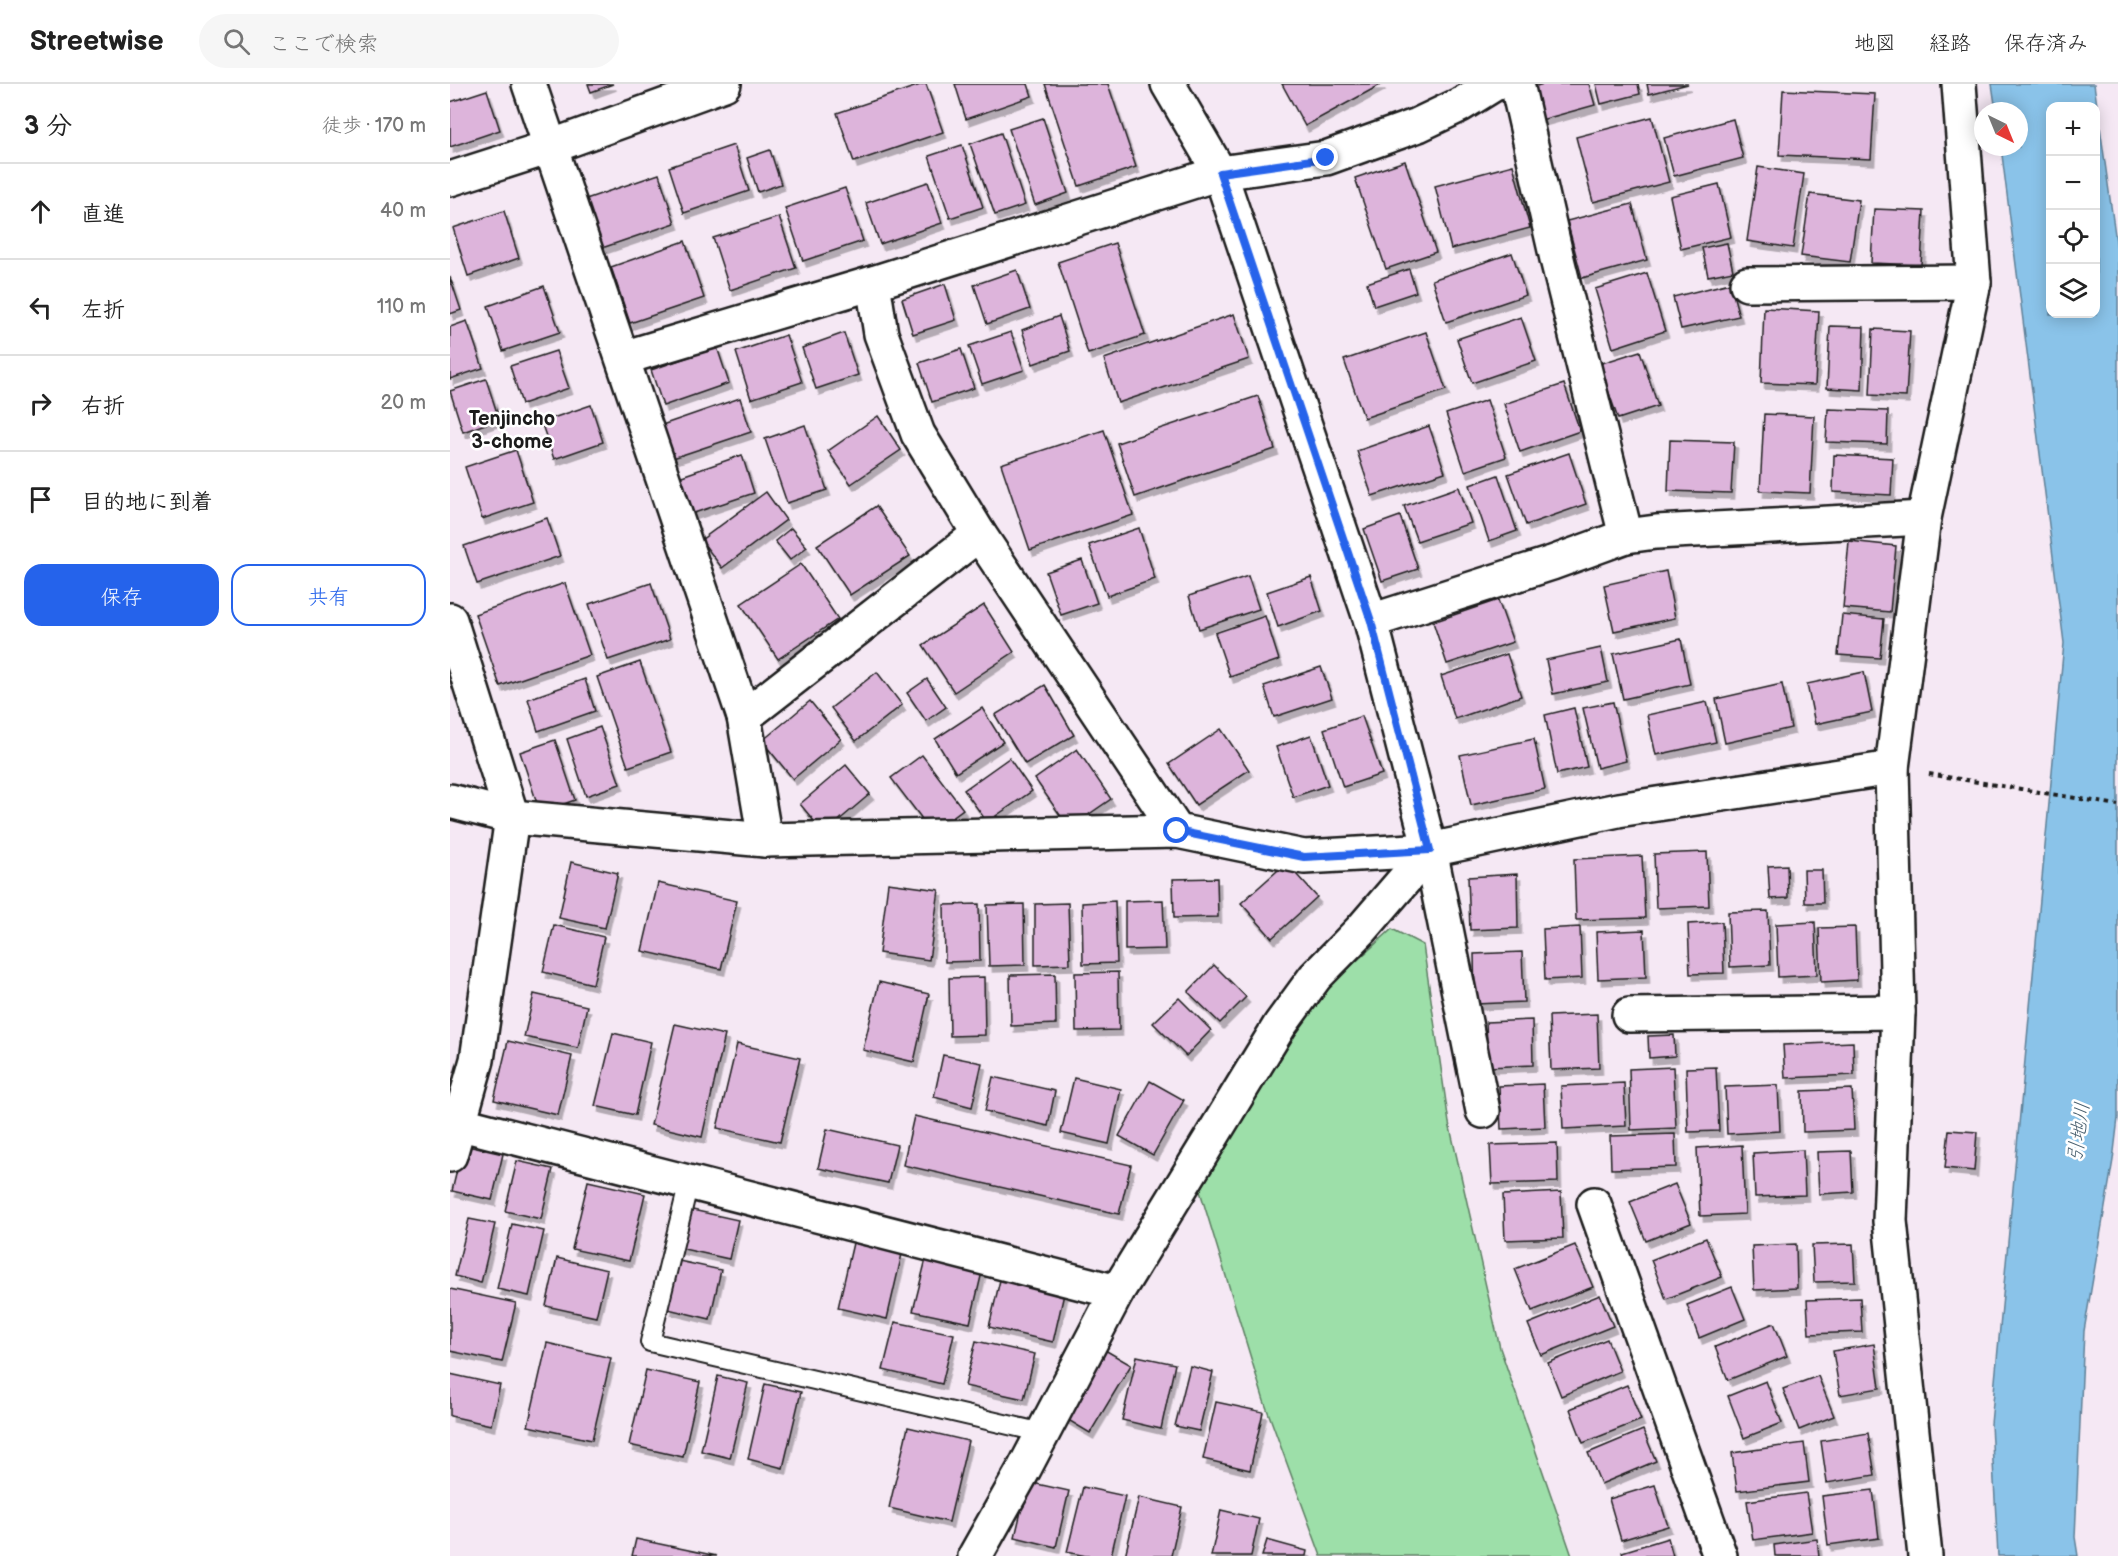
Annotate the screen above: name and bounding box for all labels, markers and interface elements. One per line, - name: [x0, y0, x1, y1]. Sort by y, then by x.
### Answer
- search box: [199, 14, 619, 68]
- text: Streetwise: [30, 25, 163, 58]
- icon: search: [220, 25, 253, 58]
- text: ここで検索: [268, 31, 379, 58]
- text: 地図: [1854, 31, 1896, 56]
- text: 経路: [1929, 31, 1971, 56]
- text: 保存済み: [2004, 31, 2088, 56]
- north arrow: [1974, 102, 2028, 156]
- map controls: [2046, 102, 2100, 318]
- button: +: [2046, 102, 2100, 156]
- text: 3 分: [24, 111, 72, 142]
- text: 徒歩 · 170 m: [322, 114, 426, 138]
- route end: [1312, 144, 1338, 170]
- button: −: [2046, 156, 2100, 210]
- icon: ahead: [24, 195, 57, 228]
- text: 40 m: [380, 199, 426, 223]
- text: 直進: [81, 201, 125, 228]
- button: locate: [2046, 210, 2100, 264]
- button: layers: [2046, 264, 2100, 318]
- icon: left: [24, 291, 57, 324]
- text: 110 m: [377, 295, 426, 319]
- text: 左折: [81, 297, 125, 324]
- icon: right: [24, 387, 57, 420]
- text: 20 m: [381, 391, 426, 415]
- text: 右折: [81, 393, 125, 420]
- district label: Tenjincho 3-chome: [469, 407, 555, 454]
- icon: arrive: [24, 483, 57, 516]
- text: 目的地に到着: [81, 489, 213, 516]
- button: 保存: [24, 564, 219, 626]
- button: 共有: [231, 564, 426, 626]
- route start: [1163, 817, 1189, 843]
- water label: 引地川: [2063, 1101, 2095, 1163]

